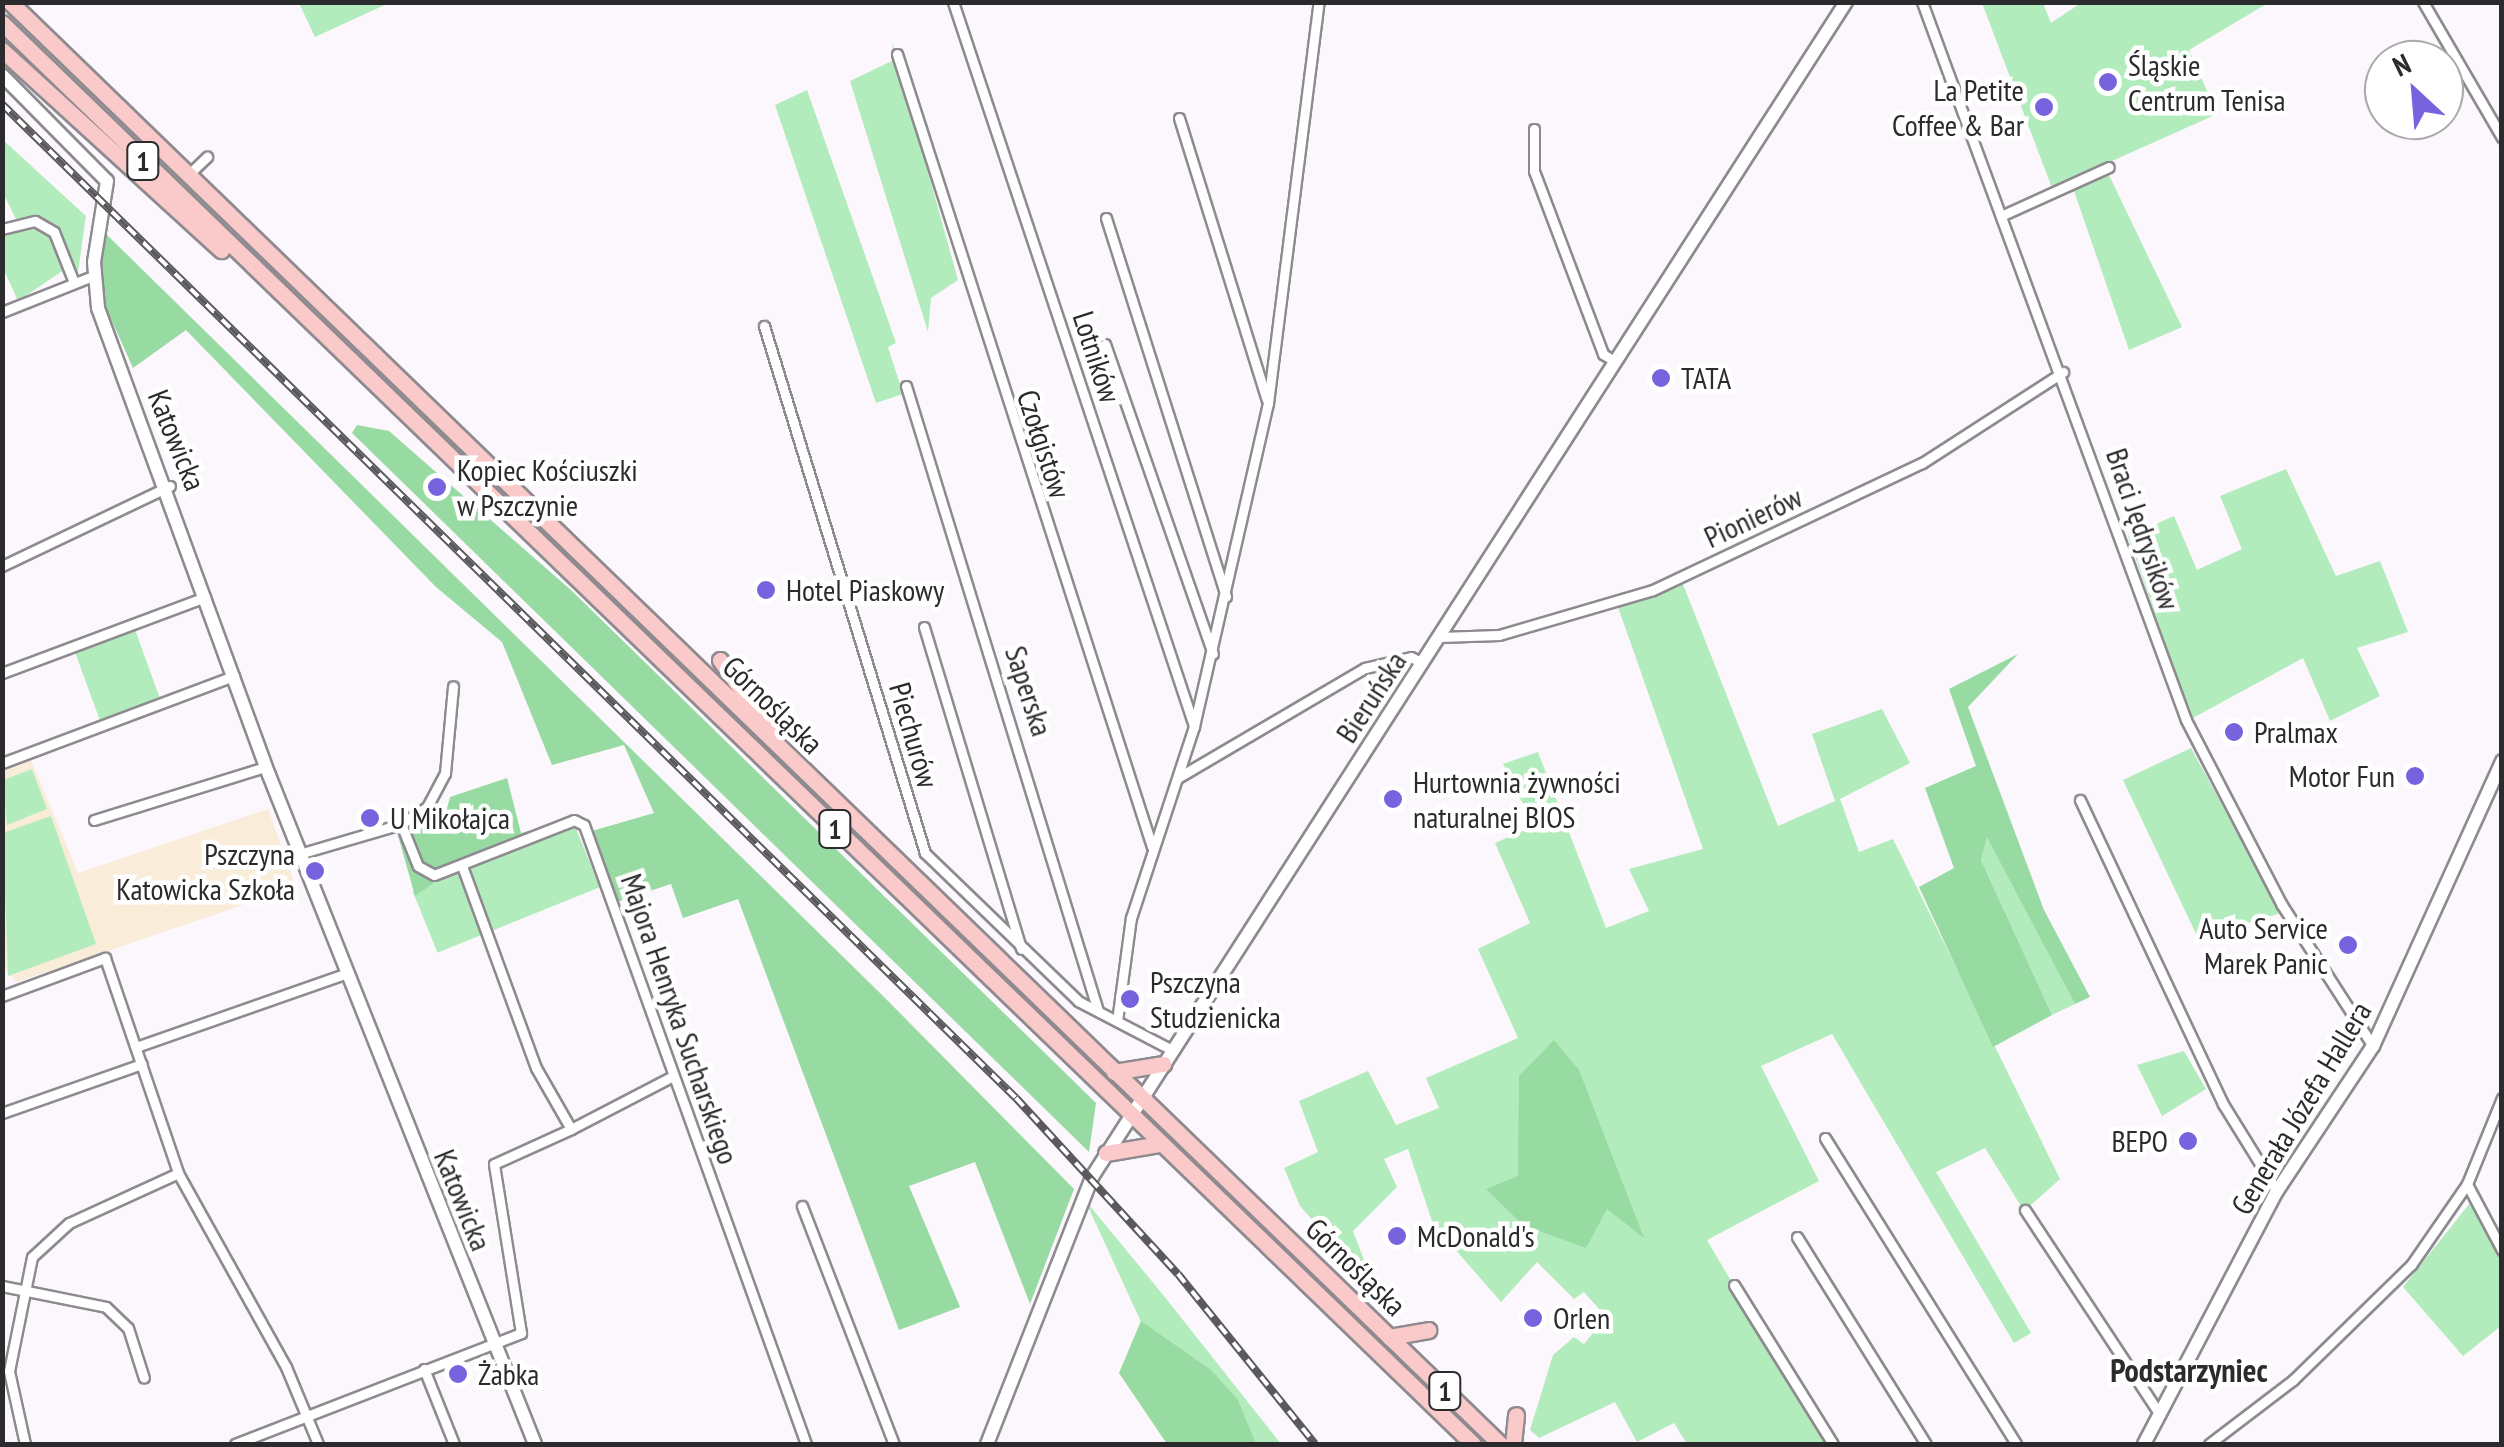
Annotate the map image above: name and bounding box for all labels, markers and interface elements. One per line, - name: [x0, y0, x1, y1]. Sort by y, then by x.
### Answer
- north arrow: [2364, 40, 2464, 140]
- text: N: [2387, 44, 2416, 84]
- place label: Śląskie Centrum Tenisa: [2128, 47, 2286, 118]
- marker: Śląskie Centrum Tenisa: [2097, 71, 2119, 93]
- place label: La Petite Coffee & Bar: [1892, 72, 2024, 142]
- marker: La Petite Coffee & Bar: [2033, 96, 2055, 118]
- road number: 1: [126, 138, 160, 184]
- street label: Lotników: [1065, 307, 1129, 407]
- place label: TATA: [1681, 360, 1731, 396]
- marker: TATA: [1650, 367, 1672, 389]
- street label: Katowicka: [141, 384, 213, 496]
- street label: Czołgistów: [1010, 385, 1078, 503]
- street label: Braci Jędrysików: [2099, 444, 2187, 614]
- place label: Kopiec Kościuszki w Pszczynie: [457, 452, 638, 522]
- marker: Kopiec Kościuszki w Pszczynie: [426, 476, 448, 498]
- street label: Pionierów: [1698, 479, 1808, 555]
- place label: Hotel Piaskowy: [786, 572, 944, 608]
- marker: Hotel Piaskowy: [755, 579, 777, 601]
- street label: Saperska: [998, 642, 1060, 740]
- street label: Bieruńska: [1328, 645, 1414, 749]
- street label: Górnośląska: [716, 649, 830, 761]
- street label: Piechurów: [882, 678, 946, 792]
- place label: Pralmax: [2254, 714, 2338, 750]
- marker: Pralmax: [2223, 721, 2245, 743]
- place label: Motor Fun: [2289, 758, 2395, 794]
- place label: Hurtownia żywności naturalnej BIOS: [1413, 764, 1621, 834]
- marker: Motor Fun: [2404, 765, 2426, 787]
- marker: Hurtownia żywności naturalnej BIOS: [1382, 788, 1404, 810]
- place label: U Mikołajca: [390, 800, 510, 836]
- road number: 1: [818, 806, 852, 852]
- marker: U Mikołajca: [359, 807, 381, 829]
- place label: Pszczyna Katowicka Szkoła: [116, 836, 295, 906]
- marker: Pszczyna Katowicka Szkoła: [304, 860, 326, 882]
- street label: Majora Henryka Sucharskiego: [613, 869, 747, 1169]
- place label: Auto Service Marek Panic: [2199, 910, 2328, 980]
- marker: Auto Service Marek Panic: [2337, 934, 2359, 956]
- place label: Pszczyna Studzienicka: [1150, 964, 1281, 1034]
- marker: Pszczyna Studzienicka: [1119, 988, 1141, 1010]
- street label: Generała Józefa Hallera: [2223, 995, 2379, 1221]
- place label: BEPO: [2111, 1123, 2168, 1159]
- marker: BEPO: [2177, 1130, 2199, 1152]
- street label: Katowicka: [427, 1144, 499, 1256]
- street label: Górnośląska: [1299, 1211, 1413, 1323]
- place label: McDonald's: [1417, 1218, 1535, 1254]
- marker: McDonald's: [1386, 1225, 1408, 1247]
- place label: Orlen: [1553, 1300, 1610, 1336]
- marker: Orlen: [1522, 1307, 1544, 1329]
- district label: Podstarzyniec: [2110, 1351, 2268, 1389]
- place label: Żabka: [478, 1356, 539, 1392]
- marker: Żabka: [447, 1363, 469, 1385]
- road number: 1: [1428, 1368, 1462, 1414]

